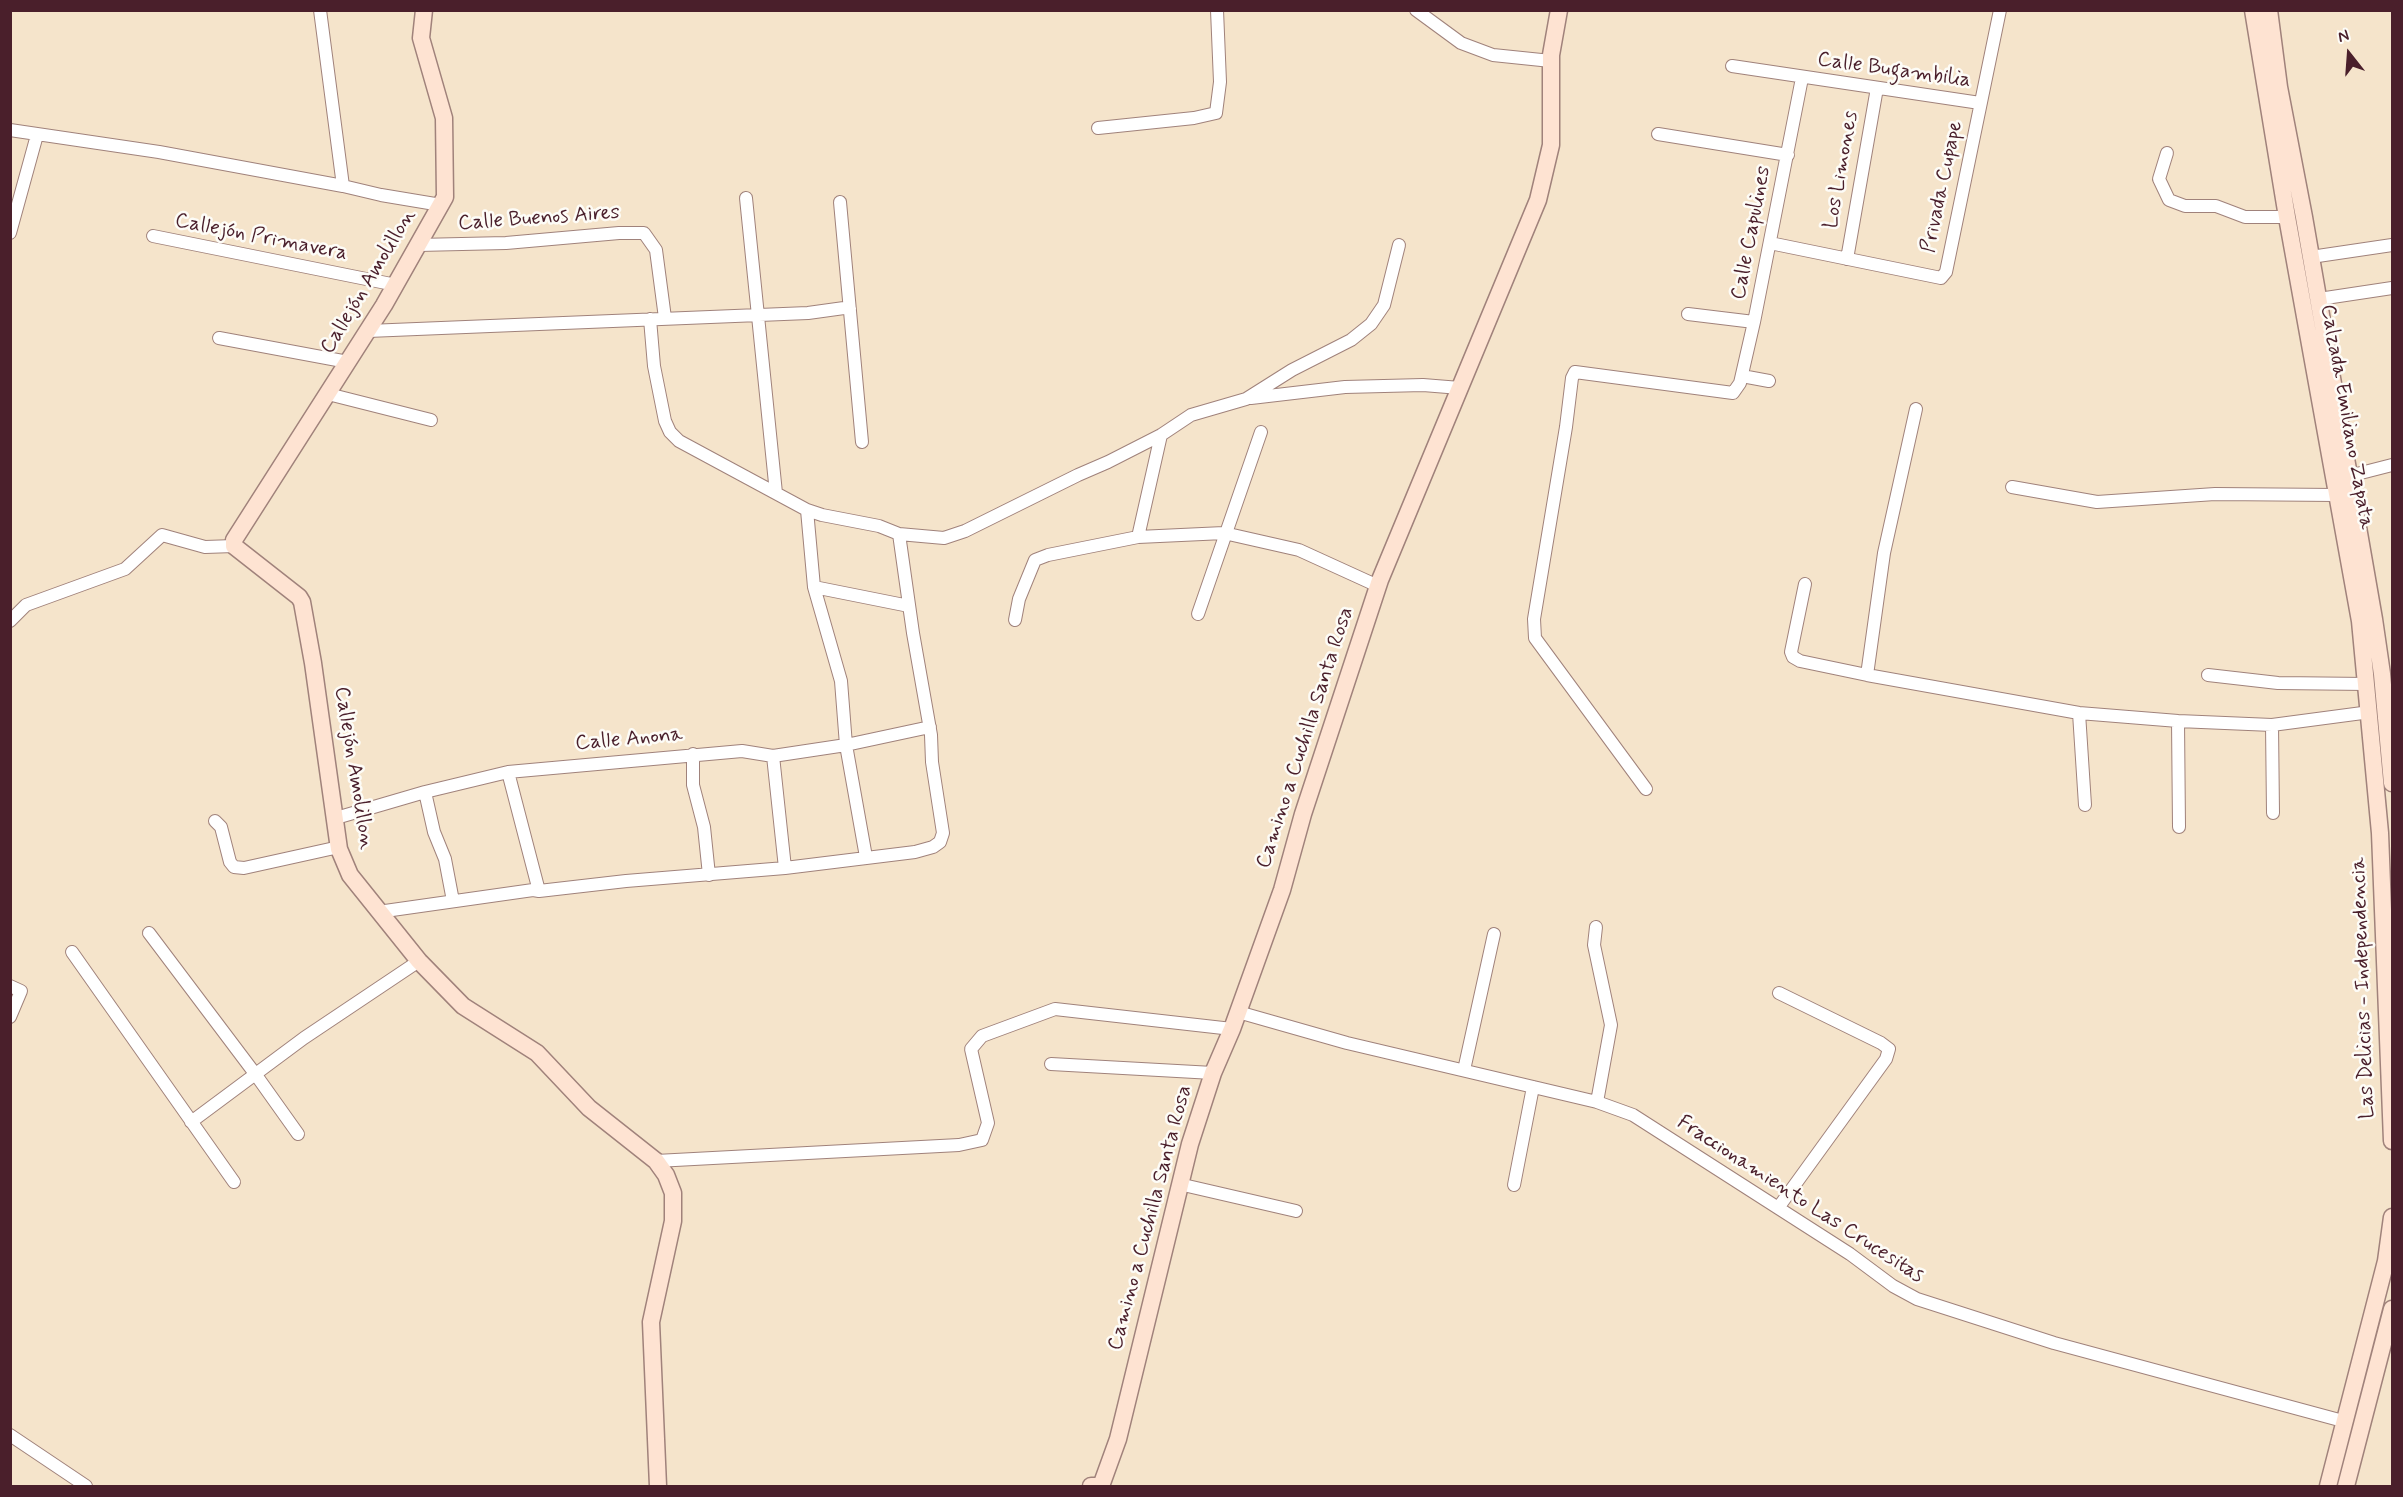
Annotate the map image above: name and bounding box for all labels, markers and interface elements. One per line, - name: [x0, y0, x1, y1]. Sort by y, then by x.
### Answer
- north arrow: [2319, 24, 2379, 84]
- text: N: [2335, 25, 2352, 48]
- street label: Calle Bugambilia: [1816, 48, 1972, 94]
- street label: Los Limones: [1819, 109, 1865, 231]
- street label: Privada Cupape: [1917, 119, 1969, 255]
- street label: Calle Capulines: [1727, 164, 1777, 302]
- street label: Calle Buenos Aires: [457, 201, 621, 237]
- street label: Callejón Amolillon: [316, 205, 422, 359]
- street label: Callejón Primavera: [173, 209, 349, 267]
- street label: Calzada Emiliano Zapata: [2314, 303, 2378, 531]
- street label: Camino a Cuchilla Santa Rosa: [1252, 604, 1360, 872]
- street label: Callejón Amolillon: [328, 685, 378, 851]
- street label: Calle Anona: [574, 723, 684, 757]
- street label: Las Delicias - Independencia: [2347, 857, 2381, 1119]
- street label: Camino a Cuchilla Santa Rosa: [1103, 1083, 1199, 1353]
- street label: Fraccionamiento Las Crucesitas: [1672, 1111, 1928, 1289]

